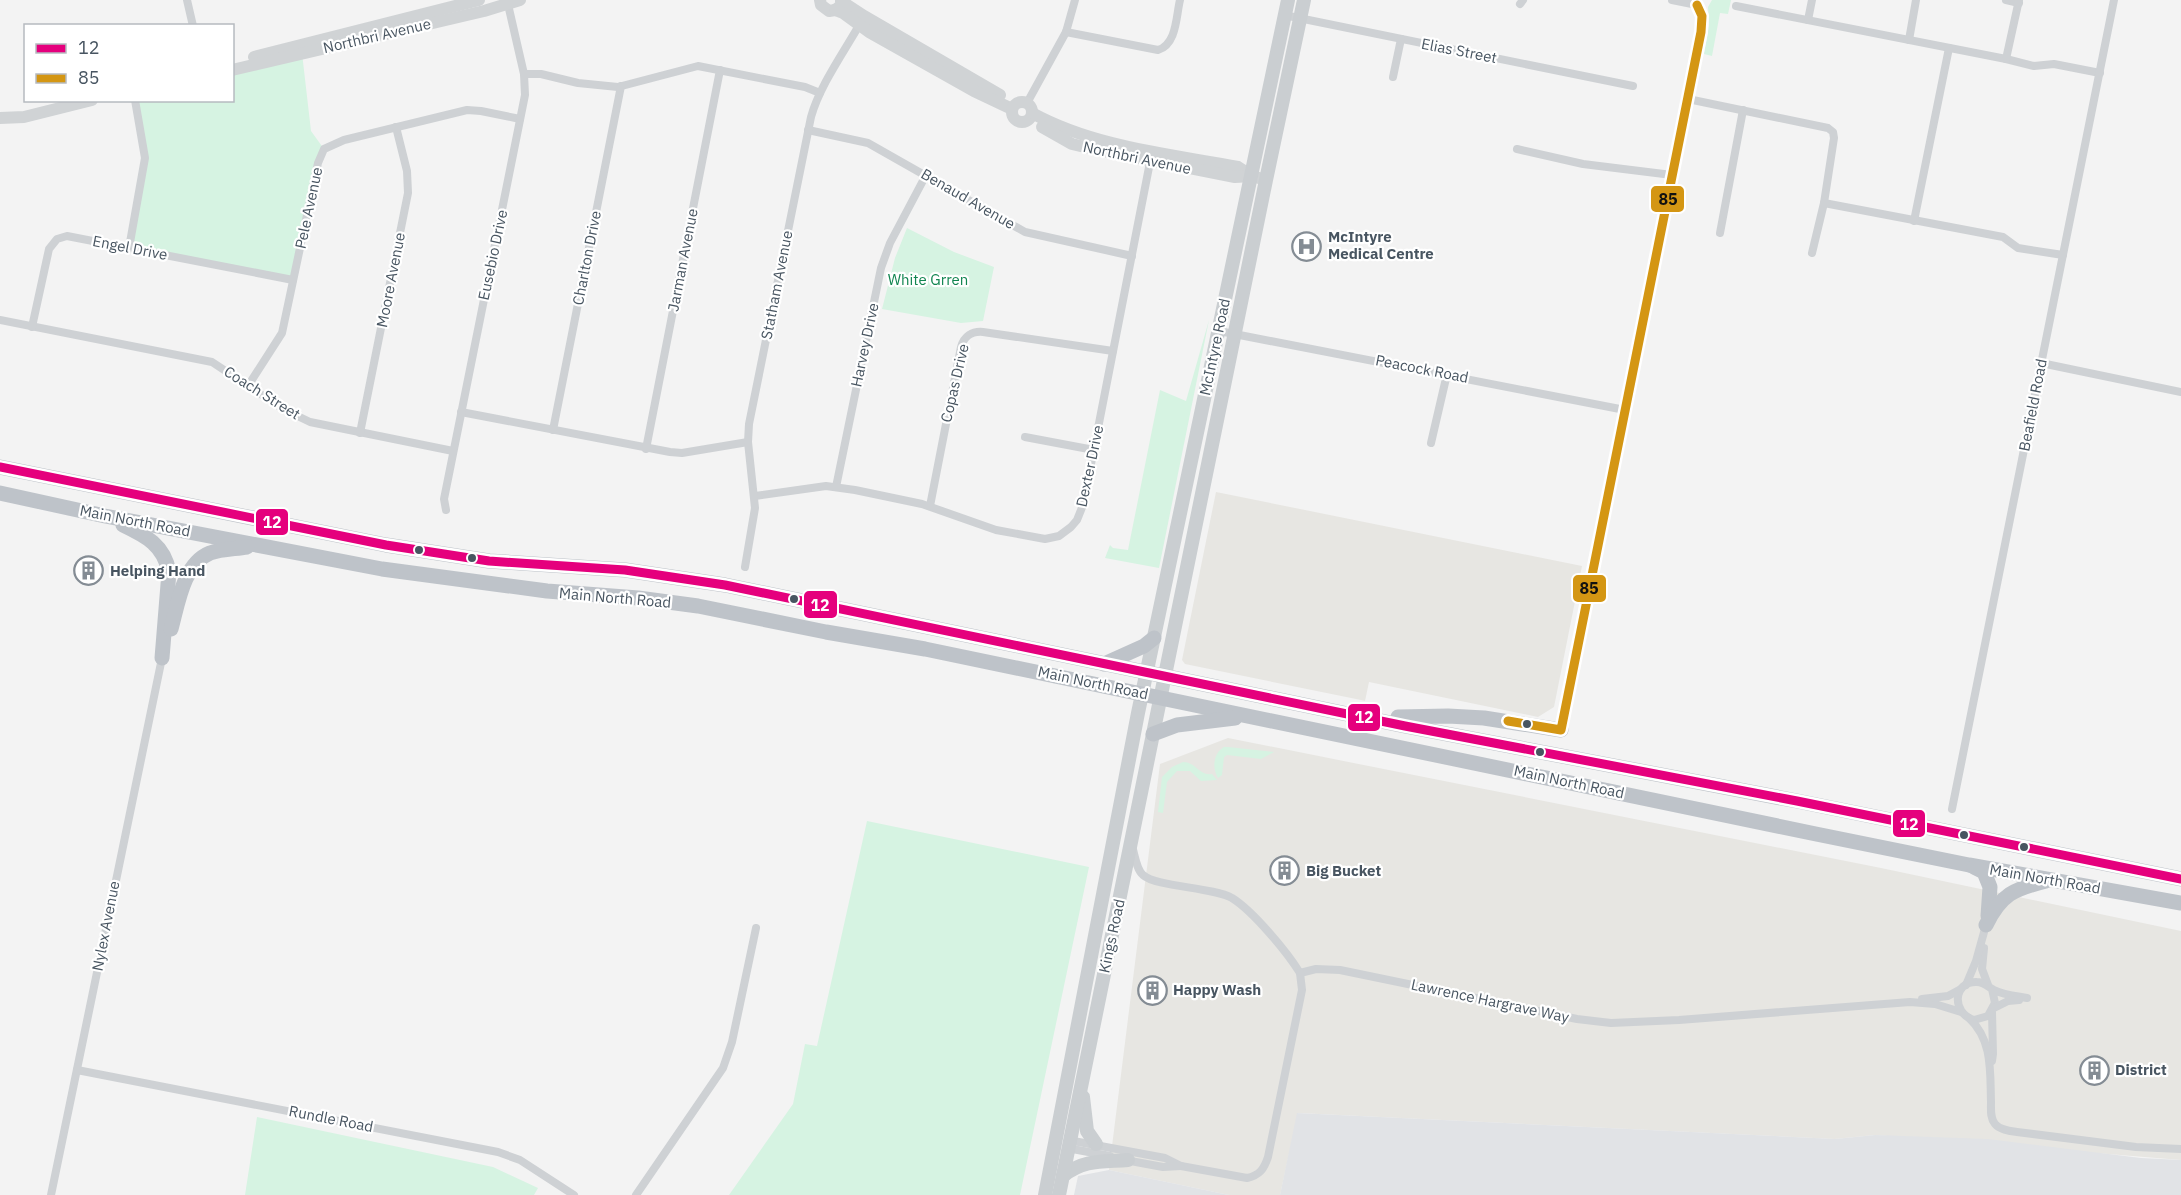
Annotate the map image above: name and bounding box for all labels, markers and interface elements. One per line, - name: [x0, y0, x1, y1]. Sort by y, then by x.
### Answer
- street label: Northbri Avenue: [321, 14, 433, 57]
- legend: [24, 24, 234, 102]
- street label: Elias Street: [1420, 34, 1498, 67]
- text: 12: [78, 36, 100, 59]
- text: 85: [78, 66, 100, 89]
- street label: Northbri Avenue: [1081, 137, 1193, 178]
- street label: Benaud Avenue: [918, 164, 1019, 233]
- street label: Pele Avenue: [291, 165, 326, 250]
- line badge: 85: [1650, 185, 1685, 213]
- text: 85: [1658, 189, 1678, 209]
- street label: Jarman Avenue: [663, 207, 702, 313]
- street label: Eusebio Drive: [474, 208, 511, 302]
- street label: Charlton Drive: [568, 209, 605, 307]
- place label: McIntyre Medical Centre: [1328, 227, 1434, 263]
- street label: Statham Avenue: [757, 229, 796, 341]
- hospital icon: McIntyre Medical Centre: [1291, 230, 1323, 262]
- street label: Engel Drive: [91, 231, 169, 264]
- street label: Moore Avenue: [372, 231, 409, 329]
- park label: White Grren: [888, 270, 968, 289]
- street label: McIntyre Road: [1195, 297, 1234, 397]
- street label: Harvey Drive: [846, 301, 883, 389]
- street label: Copas Drive: [936, 342, 973, 424]
- street label: Peacock Road: [1374, 350, 1470, 387]
- street label: Beafield Road: [2014, 357, 2051, 453]
- street label: Coach Street: [221, 362, 304, 424]
- street label: Dexter Drive: [1072, 423, 1107, 508]
- street label: Main North Road: [78, 500, 192, 541]
- line badge: 12: [255, 508, 289, 536]
- text: 12: [262, 512, 282, 532]
- unlabelled marker: [413, 544, 425, 556]
- unlabelled marker: [466, 552, 478, 564]
- building icon: Helping Hand: [73, 555, 105, 587]
- place label: Helping Hand: [110, 561, 205, 580]
- line badge: 85: [1572, 574, 1607, 603]
- text: 85: [1579, 578, 1599, 598]
- street label: Main North Road: [558, 583, 672, 612]
- line badge: 12: [803, 590, 838, 619]
- unlabelled marker: [788, 593, 800, 605]
- text: 12: [810, 595, 830, 615]
- street label: Main North Road: [1036, 662, 1150, 703]
- line badge: 12: [1347, 703, 1381, 732]
- text: 12: [1354, 707, 1374, 727]
- unlabelled marker: [1521, 718, 1533, 730]
- unlabelled marker: [1534, 746, 1546, 758]
- street label: Main North Road: [1512, 761, 1626, 802]
- line badge: 12: [1892, 809, 1926, 838]
- text: 12: [1899, 814, 1919, 834]
- unlabelled marker: [1958, 829, 1970, 841]
- unlabelled marker: [2018, 841, 2030, 853]
- building icon: Big Bucket: [1269, 855, 1301, 887]
- street label: Main North Road: [1988, 859, 2102, 898]
- place label: Big Bucket: [1306, 861, 1381, 880]
- street label: Nylex Avenue: [87, 879, 124, 973]
- street label: Kings Road: [1094, 897, 1129, 975]
- building icon: Happy Wash: [1136, 974, 1168, 1006]
- street label: Lawrence Hargrave Way: [1409, 974, 1571, 1027]
- place label: Happy Wash: [1173, 980, 1261, 999]
- building icon: District: [2078, 1054, 2110, 1086]
- place label: District: [2115, 1060, 2167, 1079]
- street label: Rundle Road: [287, 1101, 375, 1136]

